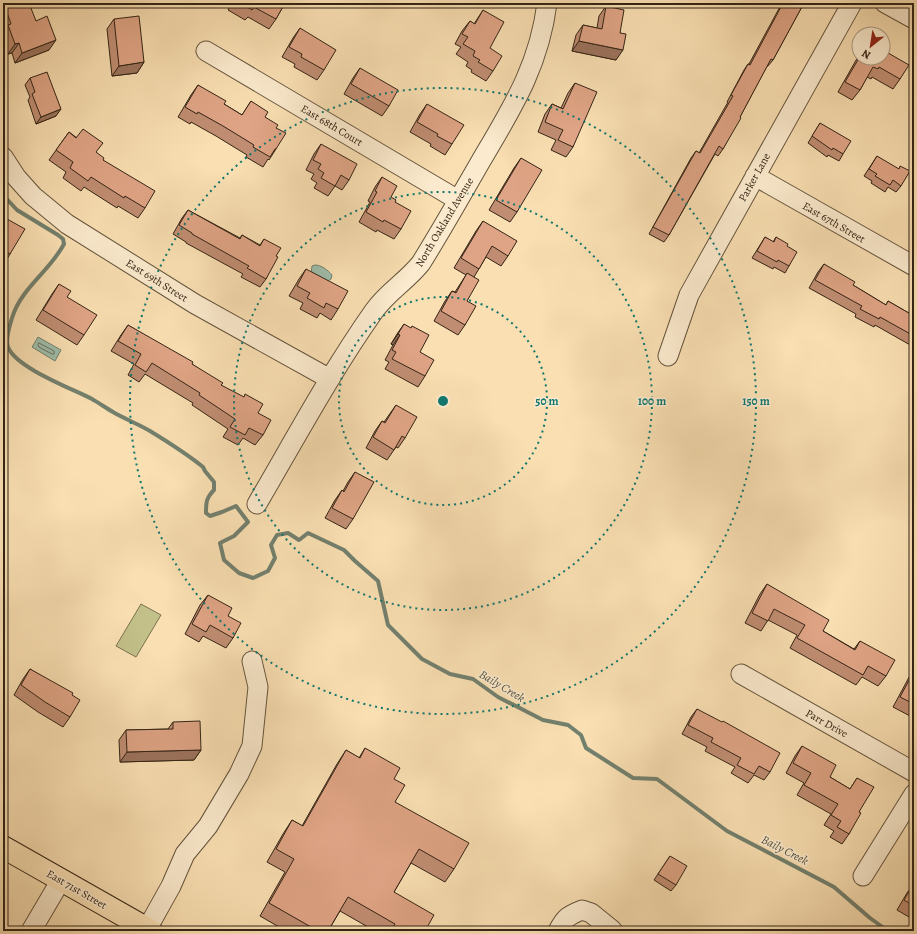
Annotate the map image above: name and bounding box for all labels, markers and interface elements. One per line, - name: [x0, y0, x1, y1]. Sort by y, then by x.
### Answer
- north arrow: [851, 26, 891, 66]
- text: N: [859, 46, 873, 63]
- street label: East 68th Court: [298, 101, 366, 150]
- street label: Parker Lane: [735, 150, 774, 204]
- street label: North Oakland Avenue: [412, 175, 477, 270]
- street label: East 67th Street: [800, 198, 868, 247]
- street label: East 69th Street: [123, 255, 191, 306]
- text: 50 m: [535, 393, 559, 409]
- text: 100 m: [638, 393, 666, 409]
- text: 150 m: [742, 393, 770, 409]
- centre of rings: [436, 394, 450, 408]
- water label: Baily Creek: [476, 666, 528, 706]
- street label: Parr Drive: [803, 706, 851, 741]
- water label: Baily Creek: [759, 831, 812, 869]
- street label: East 71st Street: [44, 866, 110, 913]

